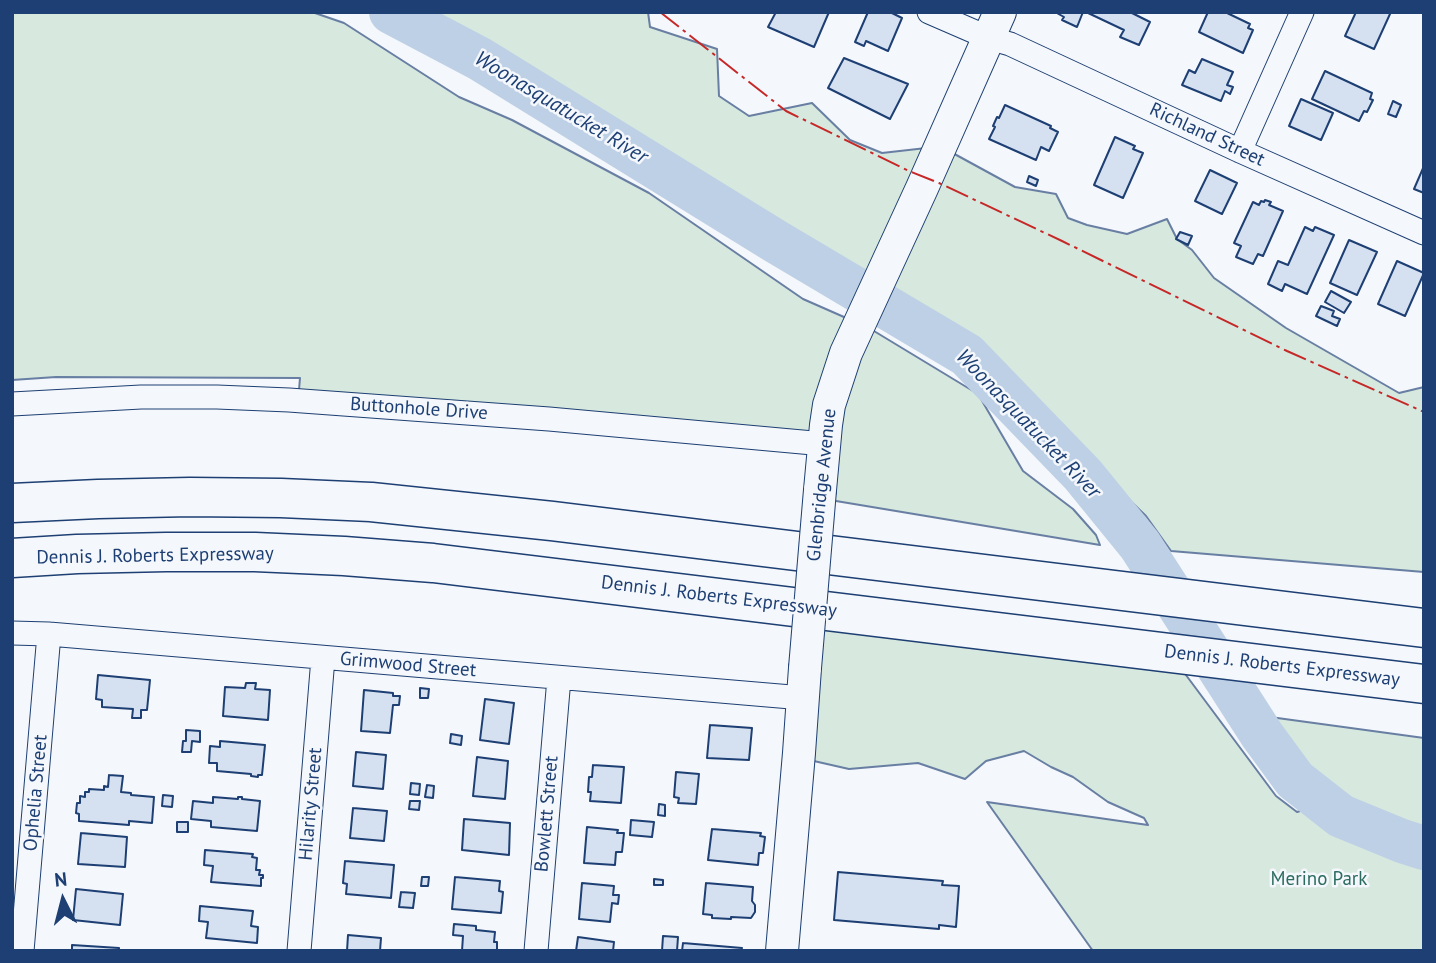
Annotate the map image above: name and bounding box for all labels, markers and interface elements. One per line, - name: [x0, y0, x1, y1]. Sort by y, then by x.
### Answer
- water label: Woonasquatucket River: [470, 46, 652, 170]
- street label: Richland Street: [1146, 98, 1268, 172]
- water label: Woonasquatucket River: [950, 344, 1106, 504]
- street label: Buttonhole Drive: [349, 393, 489, 425]
- street label: Glenbridge Avenue: [803, 407, 841, 563]
- street label: Dennis J. Roberts Expressway: [36, 543, 274, 569]
- street label: Dennis J. Roberts Expressway: [600, 571, 838, 623]
- street label: Dennis J. Roberts Expressway: [1163, 640, 1401, 692]
- street label: Grimwood Street: [339, 648, 477, 682]
- street label: Ophelia Street: [20, 734, 52, 852]
- street label: Hilarity Street: [295, 747, 327, 861]
- street label: Bowlett Street: [531, 755, 563, 873]
- north arrow: [28, 865, 98, 935]
- text: N: [53, 867, 68, 892]
- park label: Merino Park: [1271, 869, 1367, 891]

